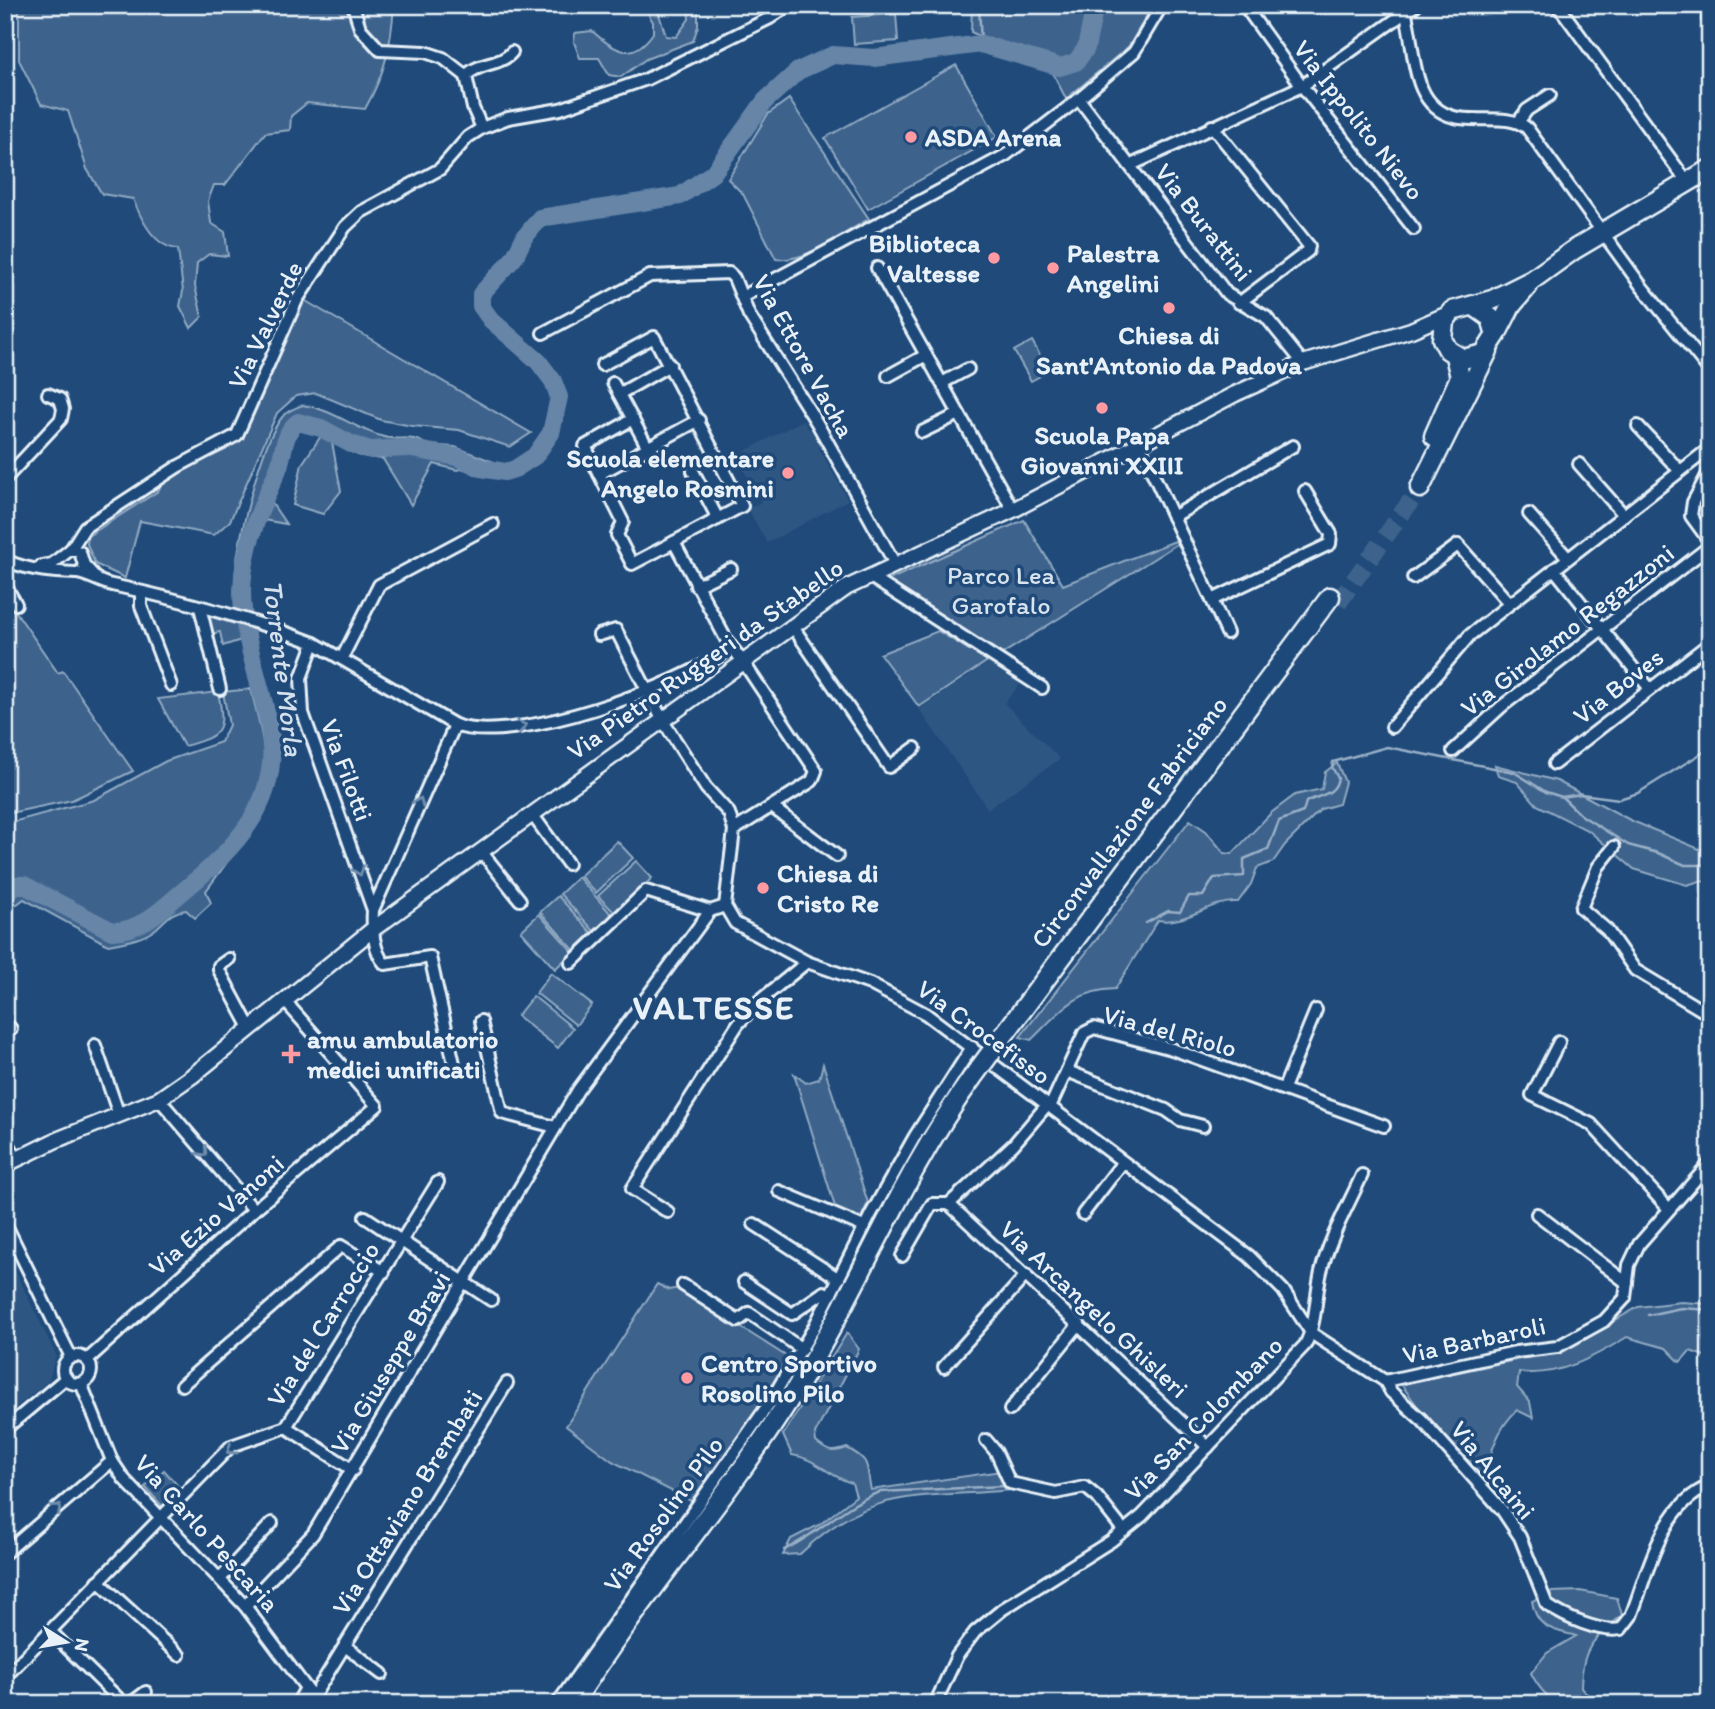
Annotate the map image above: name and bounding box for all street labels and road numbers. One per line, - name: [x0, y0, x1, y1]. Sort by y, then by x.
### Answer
- street label: Via Ippolito Nievo: [1286, 33, 1432, 207]
- street label: Via Burattini: [1148, 157, 1260, 287]
- street label: Via Valverde: [220, 256, 310, 394]
- street label: Via Ettore Vacha: [746, 268, 862, 444]
- street label: Via Girolamo Regazzoni: [1454, 537, 1680, 723]
- street label: Via Pietro Ruggeri da Stabello: [561, 551, 849, 767]
- street label: Via Boves: [1566, 641, 1670, 731]
- street label: Circonvallazione Fabriciano: [1024, 690, 1234, 954]
- street label: Via Filotti: [314, 714, 380, 826]
- street label: Via Crocefisso: [911, 973, 1057, 1091]
- street label: Via del Riolo: [1100, 998, 1240, 1064]
- street label: Via Ezio Vanoni: [142, 1147, 290, 1283]
- street label: Via Arcangelo Ghisleri: [993, 1213, 1195, 1405]
- street label: Via del Carroccio: [259, 1235, 387, 1413]
- street label: Via Giuseppe Bravi: [323, 1265, 457, 1459]
- street label: Via Barbaroli: [1400, 1309, 1548, 1371]
- street label: Via San Colombano: [1116, 1329, 1290, 1507]
- street label: Via Ottaviano Brembati: [325, 1383, 489, 1621]
- street label: Via Alcaini: [1443, 1414, 1543, 1526]
- street label: Via Rosolino Pilo: [596, 1430, 730, 1598]
- street label: Via Carlo Pescaria: [128, 1447, 287, 1619]

